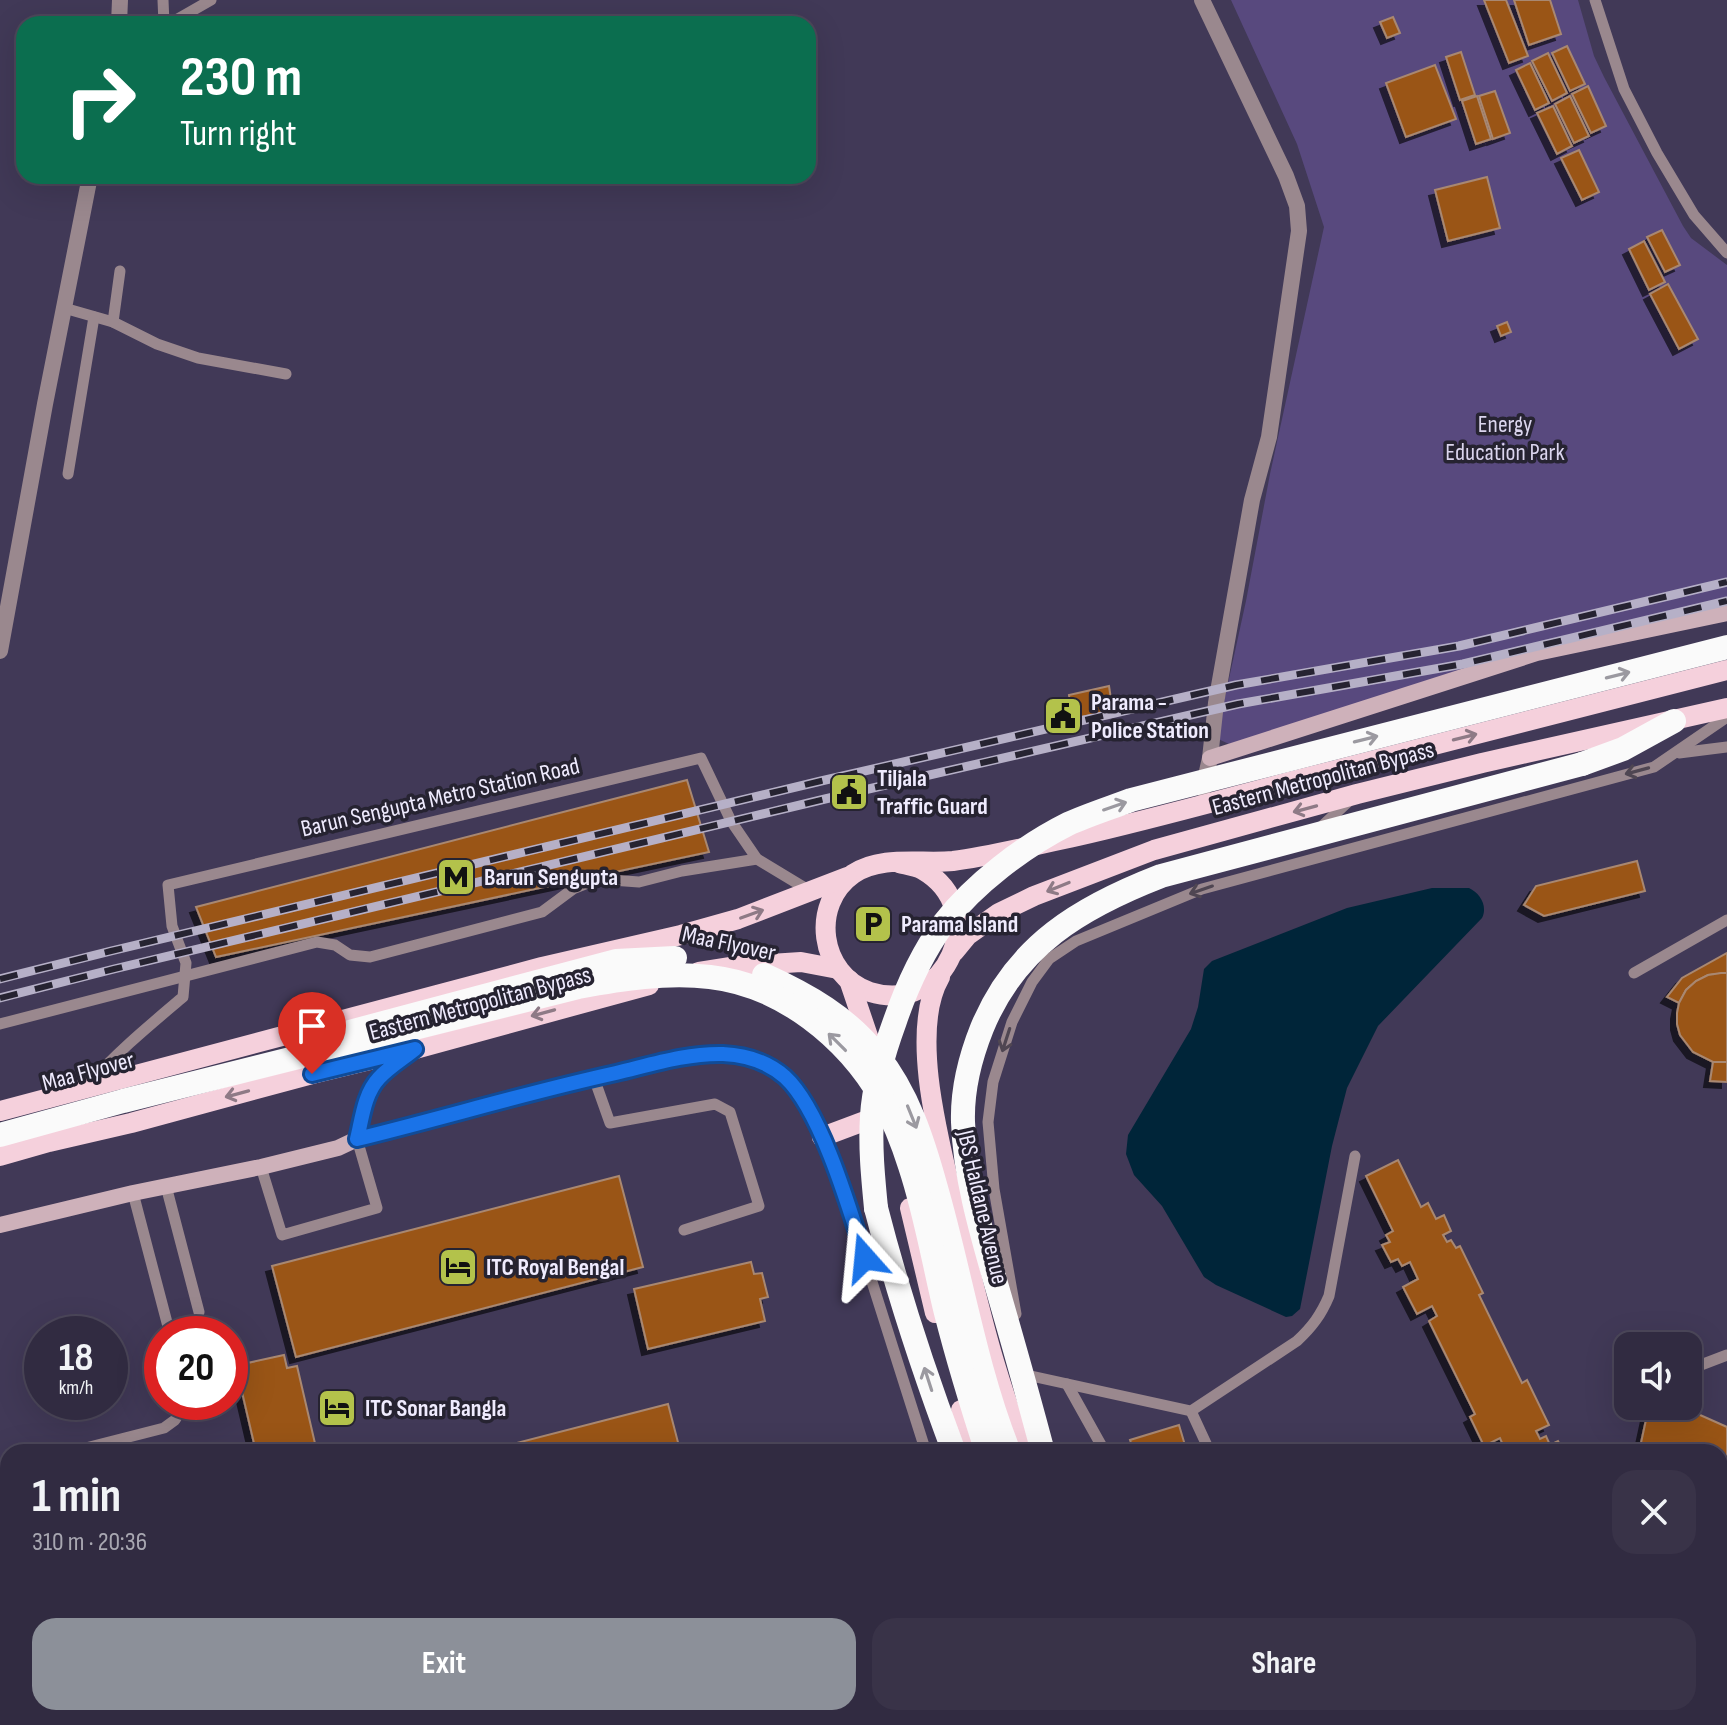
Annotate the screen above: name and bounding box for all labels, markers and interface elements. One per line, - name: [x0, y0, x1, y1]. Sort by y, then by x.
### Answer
- text: 230 m: [180, 45, 302, 112]
- icon: right: [48, 48, 152, 152]
- text: Turn right: [180, 113, 297, 156]
- park label: Energy Education Park: [1445, 410, 1565, 467]
- one-way arrow: [1605, 666, 1631, 681]
- place label: Parama - Police Station: [1091, 688, 1209, 745]
- public building icon: Parama - Police Station: [1042, 695, 1084, 737]
- one-way arrow: [1451, 728, 1477, 743]
- one-way arrow: [1353, 730, 1379, 745]
- street label: Eastern Metropolitan Bypass: [1209, 735, 1437, 822]
- street label: Barun Sengupta Metro Station Road: [298, 751, 582, 844]
- place label: Tiljala Traffic Guard: [877, 764, 988, 821]
- one-way arrow: [1624, 765, 1650, 780]
- public building icon: Tiljala Traffic Guard: [828, 771, 870, 813]
- one-way arrow: [1102, 797, 1127, 812]
- one-way arrow: [1293, 802, 1319, 817]
- metro station icon: Barun Sengupta: [435, 856, 477, 898]
- place label: Barun Sengupta: [484, 863, 618, 892]
- one-way arrow: [1046, 880, 1071, 895]
- one-way arrow: [1189, 884, 1214, 898]
- parking icon: Parama Island: [852, 903, 894, 945]
- one-way arrow: [740, 906, 764, 920]
- place label: Parama Island: [901, 910, 1018, 939]
- street label: Maa Flyover: [680, 919, 778, 968]
- street label: Eastern Metropolitan Bypass: [366, 960, 594, 1047]
- pin: [278, 992, 346, 1074]
- icon: arrive: [290, 1004, 334, 1048]
- one-way arrow: [530, 1007, 556, 1022]
- one-way arrow: [998, 1027, 1013, 1053]
- one-way arrow: [827, 1032, 846, 1052]
- street label: Maa Flyover: [39, 1045, 138, 1098]
- one-way arrow: [225, 1088, 251, 1103]
- one-way arrow: [906, 1104, 921, 1129]
- street label: JBS Haldane Avenue: [950, 1126, 1014, 1287]
- position arrow: [823, 1216, 907, 1300]
- hotel icon: ITC Royal Bengal: [437, 1246, 479, 1288]
- place label: ITC Royal Bengal: [486, 1253, 624, 1282]
- speed limit sign: 20: [144, 1316, 248, 1420]
- map controls: [1614, 1332, 1702, 1420]
- button: sound: [1614, 1332, 1702, 1420]
- text: 18: [59, 1334, 93, 1382]
- one-way arrow: [920, 1366, 935, 1392]
- text: km/h: [59, 1376, 93, 1400]
- hotel icon: ITC Sonar Bangla: [316, 1387, 358, 1429]
- place label: ITC Sonar Bangla: [365, 1394, 506, 1423]
- text: 1 min: [32, 1468, 121, 1525]
- button: close: [1612, 1470, 1696, 1554]
- text: 310 m · 20:36: [32, 1527, 147, 1558]
- button: Exit: [32, 1618, 856, 1710]
- button: Share: [872, 1618, 1696, 1710]

